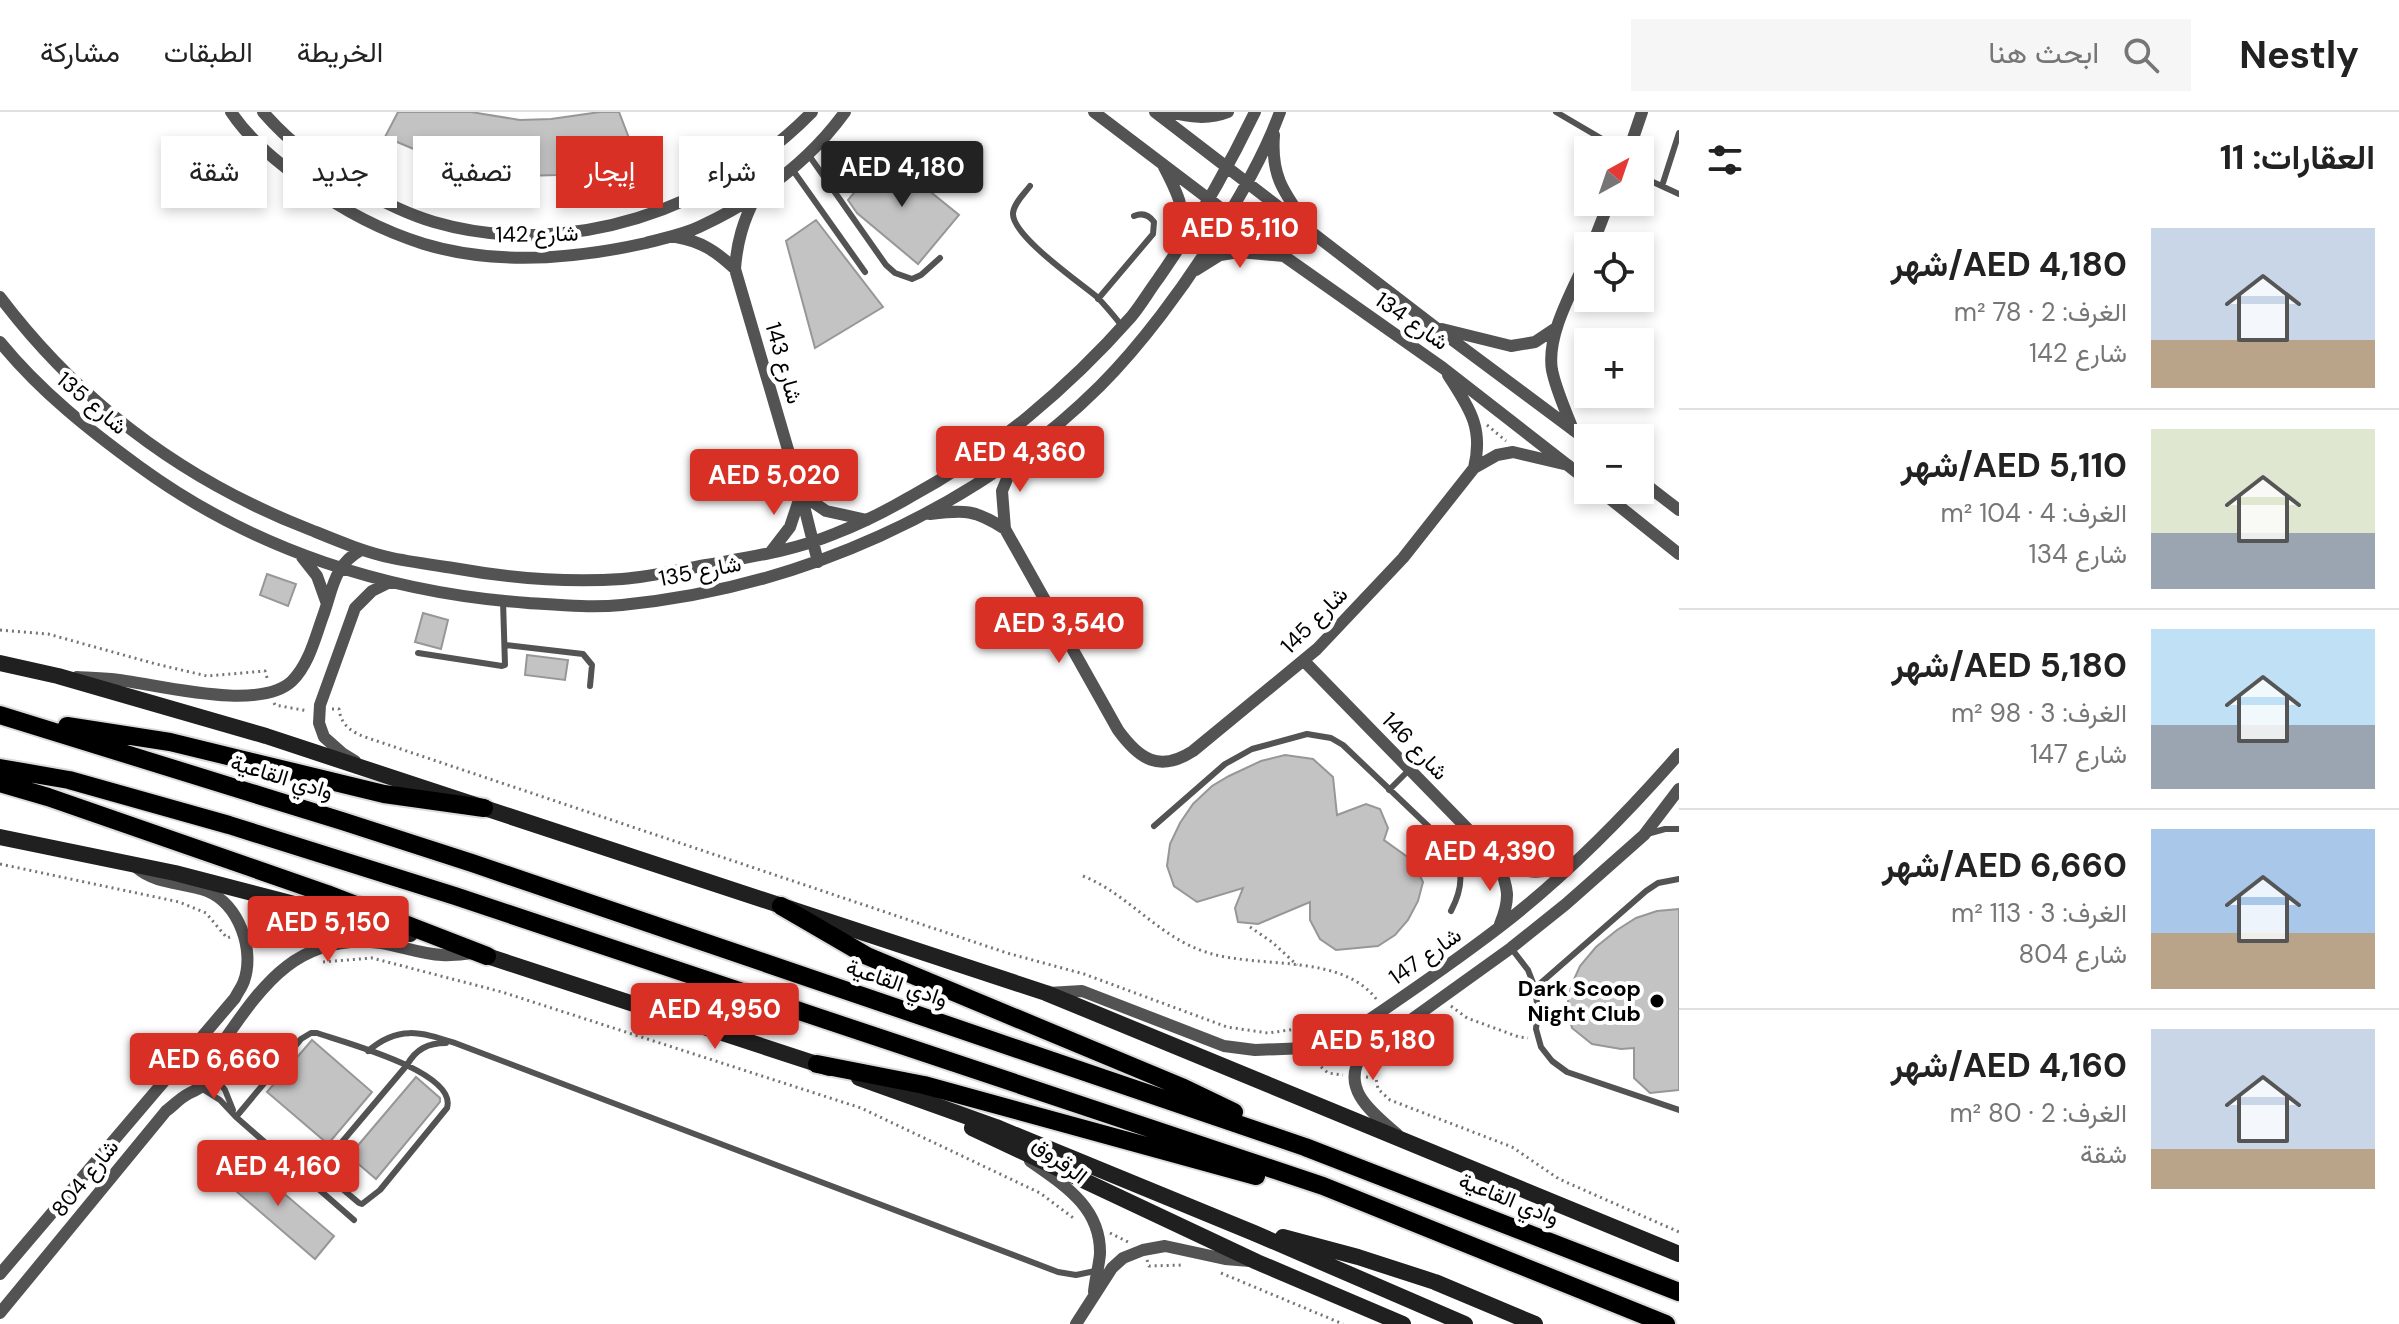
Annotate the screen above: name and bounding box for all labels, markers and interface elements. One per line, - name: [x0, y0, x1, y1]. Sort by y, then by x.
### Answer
- search box: [1631, 19, 2191, 91]
- text: Nestly: [2239, 30, 2359, 80]
- text: ابحث هنا: [1988, 33, 2099, 72]
- icon: search: [2119, 33, 2163, 77]
- text: مشاركة: [40, 34, 120, 71]
- text: الطبقات: [164, 34, 253, 71]
- text: الخريطة: [297, 34, 383, 71]
- text: العقارات: 11: [2220, 135, 2375, 180]
- chip: شقة: [161, 136, 267, 208]
- chip: جديد: [283, 136, 397, 208]
- chip: تصفية: [413, 136, 540, 208]
- chip: إيجار: [556, 136, 663, 208]
- chip: شراء: [679, 136, 784, 208]
- north arrow: [1574, 136, 1654, 216]
- map controls: [1574, 136, 1654, 504]
- icon: filters: [1703, 138, 1747, 182]
- pin: AED 4,180: [810, 141, 994, 209]
- text: AED 4,180: [839, 150, 965, 184]
- pin: AED 5,110: [1148, 202, 1332, 270]
- text: AED 5,110: [1181, 211, 1299, 245]
- street label: شارع 142: [495, 219, 579, 249]
- button: locate: [1574, 232, 1654, 312]
- text: AED 4,180/شهر: [1891, 242, 2127, 287]
- icon: home: [2215, 260, 2311, 356]
- street label: شارع 134: [1370, 285, 1454, 357]
- text: الغرف: 2 · 78 m²: [1954, 295, 2127, 329]
- street label: شارع 143: [759, 319, 809, 407]
- button: +: [1574, 328, 1654, 408]
- text: شارع 142: [2029, 336, 2127, 370]
- street label: شارع 135: [51, 365, 133, 441]
- button: −: [1574, 424, 1654, 504]
- pin: AED 4,360: [928, 426, 1112, 494]
- text: AED 4,360: [954, 435, 1086, 469]
- text: AED 5,110/شهر: [1901, 443, 2127, 488]
- pin: AED 5,020: [682, 449, 866, 517]
- text: AED 5,020: [708, 458, 840, 492]
- icon: home: [2215, 461, 2311, 557]
- text: الغرف: 4 · 104 m²: [1940, 496, 2127, 530]
- text: شارع 134: [2029, 537, 2127, 571]
- street label: شارع 135: [656, 549, 744, 593]
- street label: شارع 145: [1274, 580, 1354, 660]
- pin: AED 3,540: [967, 597, 1151, 665]
- text: AED 3,540: [993, 606, 1125, 640]
- text: AED 5,180/شهر: [1892, 643, 2127, 688]
- icon: home: [2215, 661, 2311, 757]
- text: الغرف: 3 · 98 m²: [1951, 696, 2127, 730]
- street label: شارع 146: [1375, 706, 1455, 786]
- text: شارع 147: [2030, 737, 2127, 771]
- street label: وادي القاعية: [226, 748, 337, 810]
- pin: AED 4,390: [1398, 825, 1582, 893]
- text: AED 4,390: [1424, 834, 1556, 868]
- text: AED 6,660/شهر: [1882, 843, 2127, 888]
- icon: home: [2215, 861, 2311, 957]
- pin: AED 5,150: [236, 896, 420, 964]
- text: الغرف: 3 · 113 m²: [1951, 896, 2127, 930]
- text: AED 5,150: [266, 905, 390, 939]
- street label: شارع 147: [1383, 921, 1467, 991]
- text: شارع 804: [2018, 937, 2127, 971]
- street label: وادي القاعية: [841, 952, 952, 1018]
- place label: Dark Scoop Night Club: [1518, 974, 1641, 1028]
- pin: AED 4,950: [623, 983, 807, 1051]
- text: AED 4,950: [649, 992, 781, 1026]
- marker: Dark Scoop Night Club: [1648, 992, 1666, 1010]
- pin: AED 5,180: [1281, 1014, 1465, 1082]
- text: AED 5,180: [1311, 1023, 1435, 1057]
- pin: AED 6,660: [122, 1033, 306, 1101]
- text: AED 6,660: [148, 1042, 280, 1076]
- text: AED 4,160/شهر: [1891, 1043, 2127, 1088]
- icon: home: [2215, 1061, 2311, 1157]
- text: الغرف: 2 · 80 m²: [1949, 1096, 2127, 1130]
- street label: الرقروق: [1027, 1130, 1093, 1190]
- street label: شارع 804: [45, 1133, 125, 1223]
- text: شقة: [2080, 1137, 2127, 1171]
- pin: AED 4,160: [186, 1140, 370, 1208]
- text: AED 4,160: [215, 1149, 341, 1183]
- street label: وادي القاعية: [1453, 1166, 1563, 1236]

